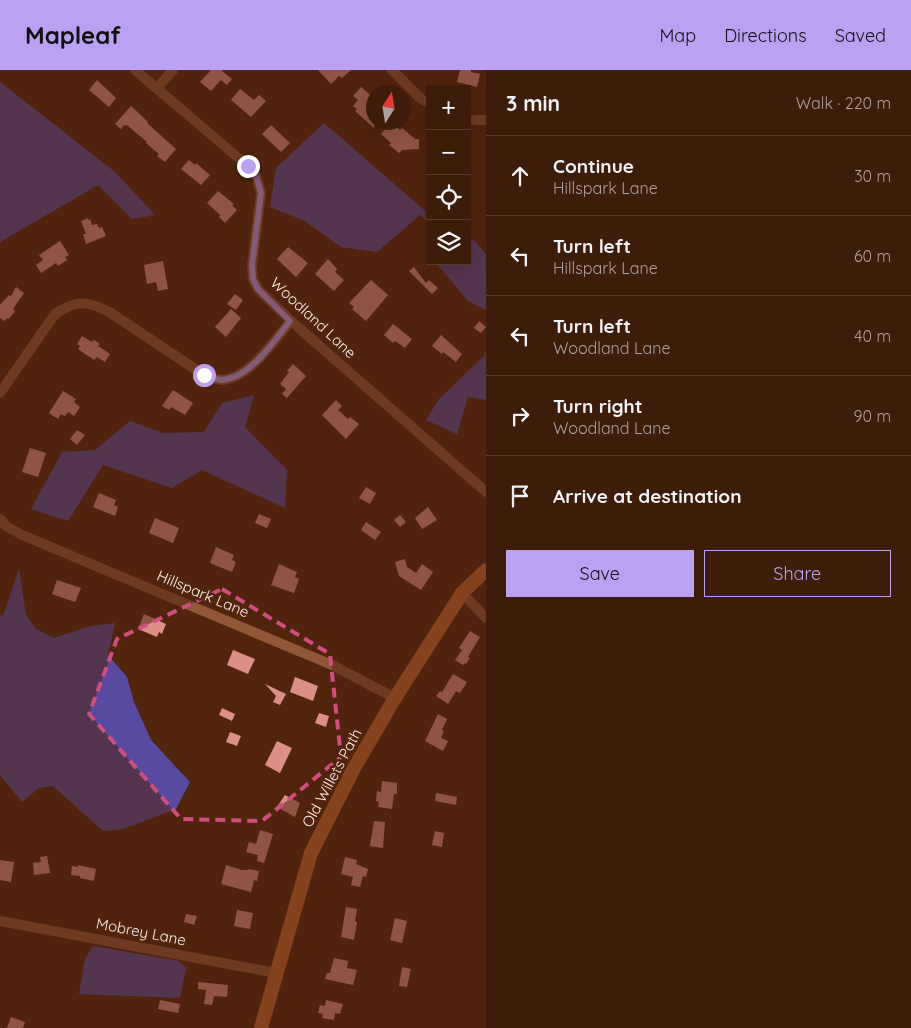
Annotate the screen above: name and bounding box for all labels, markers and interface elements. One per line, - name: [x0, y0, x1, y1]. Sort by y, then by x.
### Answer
- text: Mapleaf: [25, 20, 121, 50]
- text: Map: [659, 24, 696, 47]
- text: Directions: [724, 24, 807, 47]
- text: Saved: [835, 24, 886, 47]
- north arrow: [366, 85, 411, 130]
- map controls: [426, 85, 471, 265]
- button: +: [426, 85, 471, 130]
- text: 3 min: [506, 90, 560, 116]
- text: Walk · 220 m: [796, 93, 891, 113]
- button: −: [426, 130, 471, 175]
- text: Continue: [553, 154, 634, 178]
- route end: [237, 155, 260, 178]
- icon: ahead: [506, 162, 534, 190]
- text: 30 m: [854, 166, 891, 186]
- button: locate: [426, 175, 471, 220]
- text: Hillspark Lane: [553, 178, 658, 198]
- button: layers: [426, 220, 471, 265]
- text: Turn left: [553, 234, 631, 258]
- icon: left: [506, 242, 534, 270]
- text: 60 m: [854, 246, 891, 266]
- text: Hillspark Lane: [553, 258, 658, 278]
- street label: Woodland Lane: [267, 273, 360, 362]
- text: Turn left: [553, 314, 631, 338]
- icon: left: [506, 322, 534, 350]
- text: 40 m: [854, 326, 891, 346]
- text: Woodland Lane: [553, 338, 670, 358]
- route start: [193, 364, 216, 387]
- text: Turn right: [553, 394, 642, 418]
- icon: right: [506, 402, 534, 430]
- text: 90 m: [854, 406, 891, 426]
- text: Woodland Lane: [553, 418, 670, 438]
- icon: arrive: [506, 482, 534, 510]
- text: Arrive at destination: [553, 484, 742, 508]
- button: Save: [506, 550, 694, 597]
- button: Share: [704, 550, 891, 597]
- street label: Hillspark Lane: [154, 566, 252, 621]
- street label: Old Willets Path: [298, 725, 366, 830]
- street label: Mobrey Lane: [95, 913, 188, 950]

